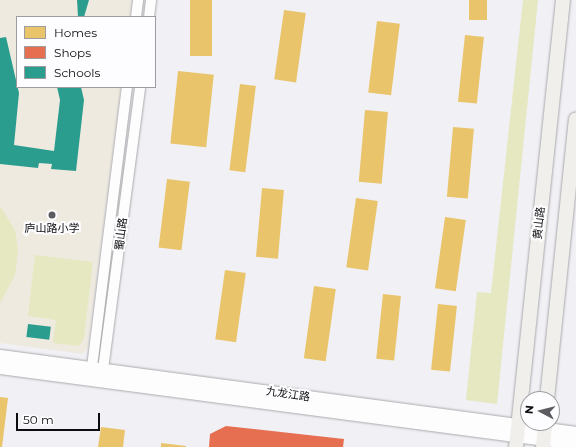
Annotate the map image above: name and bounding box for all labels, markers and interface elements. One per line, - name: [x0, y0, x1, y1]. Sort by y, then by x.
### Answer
- legend: [16, 16, 156, 88]
- text: Homes: [54, 25, 97, 40]
- text: Shops: [54, 45, 91, 60]
- text: Schools: [54, 65, 100, 80]
- street label: 黄山路: [531, 206, 547, 240]
- marker: 庐山路小学: [47, 210, 57, 220]
- street label: 蜀山路: [112, 217, 130, 251]
- place label: 庐山路小学: [25, 221, 79, 235]
- street label: 九龙江路: [265, 384, 311, 404]
- north arrow: [520, 391, 560, 431]
- text: N: [522, 404, 537, 415]
- scale bar: [18, 405, 102, 431]
- text: 50 m: [23, 412, 54, 427]

